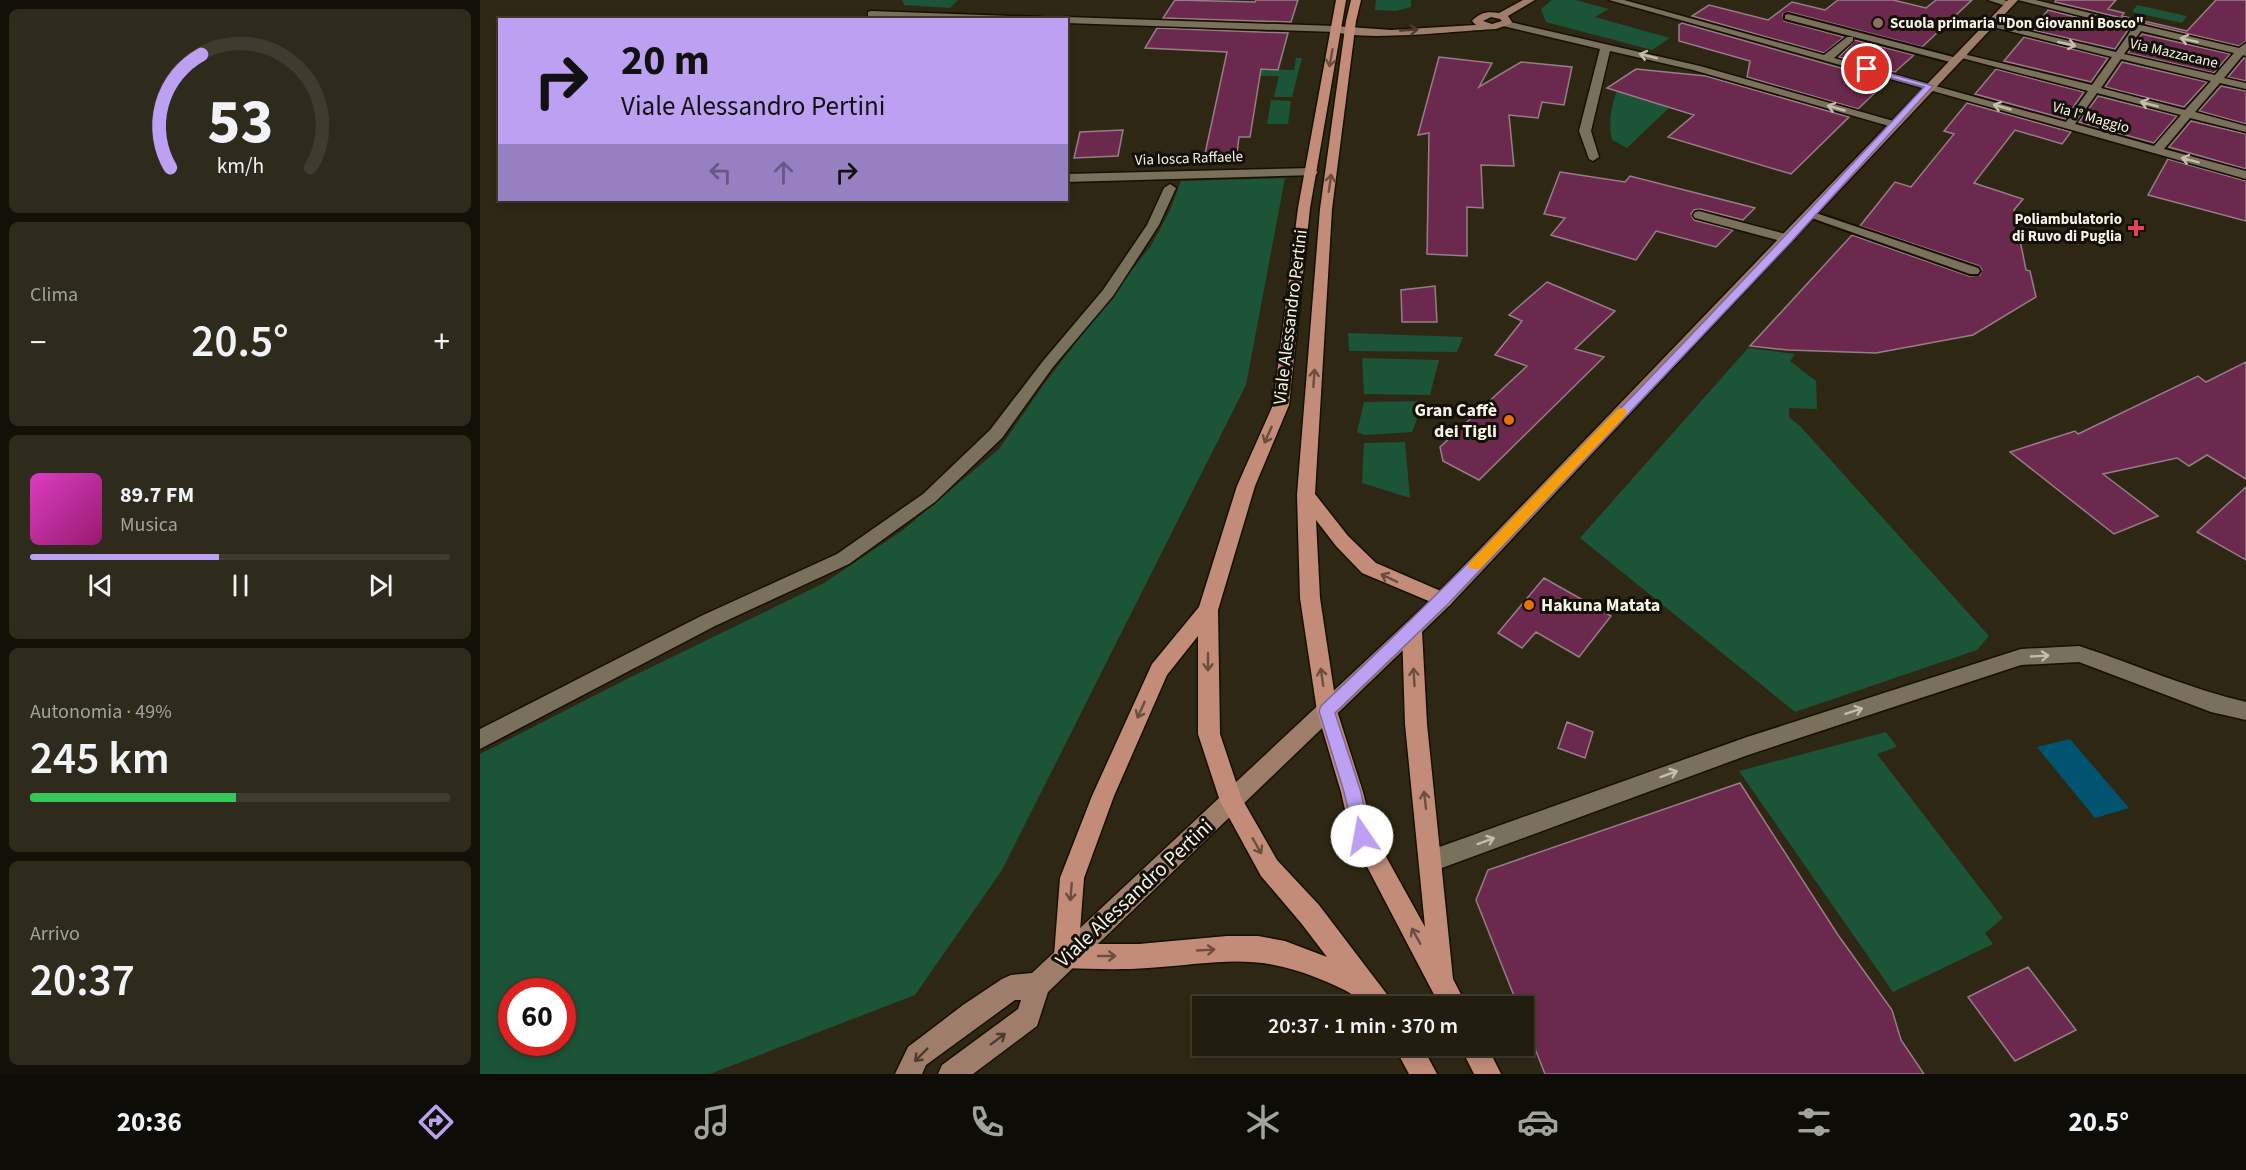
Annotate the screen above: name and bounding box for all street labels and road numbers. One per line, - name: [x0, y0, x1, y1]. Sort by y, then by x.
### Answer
- street label: Via Mazzacane: [2128, 33, 2220, 74]
- street label: Via I° Maggio: [2050, 96, 2132, 139]
- street label: Via Iosca Raffaele: [1135, 146, 1243, 171]
- street label: Viale Alessandro Pertini: [1267, 228, 1314, 406]
- street label: Viale Alessandro Pertini: [1049, 812, 1219, 974]

